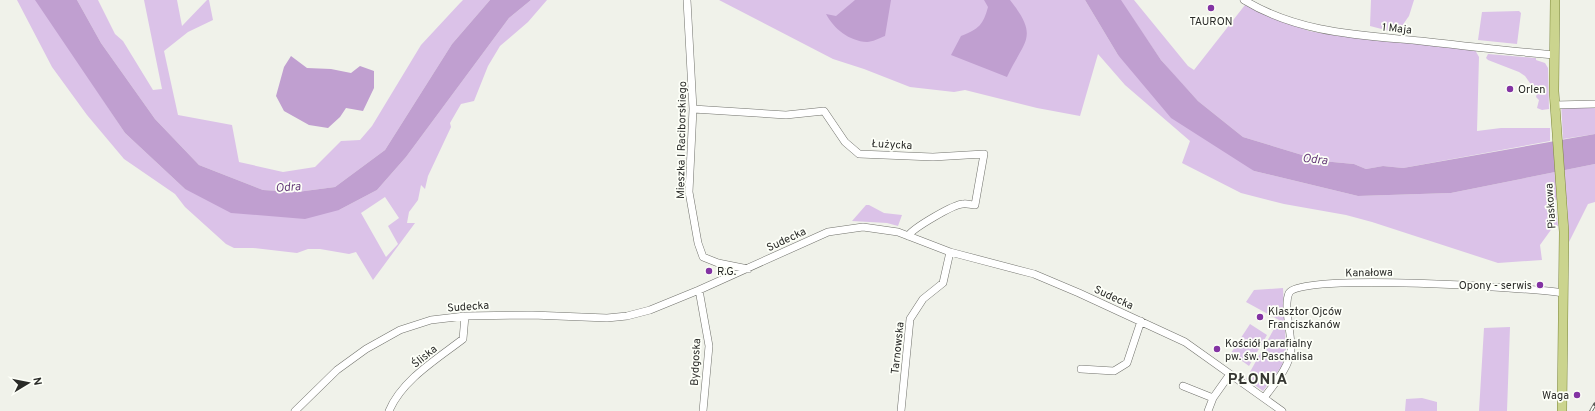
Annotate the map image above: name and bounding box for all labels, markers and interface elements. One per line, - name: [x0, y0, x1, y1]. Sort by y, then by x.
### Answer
- marker: TAURON: [1206, 3, 1216, 13]
- place label: TAURON: [1190, 15, 1232, 29]
- street label: 1 Maja: [1381, 20, 1413, 38]
- street label: Mieszka I Raciborskiego: [674, 81, 690, 199]
- place label: Orlen: [1518, 83, 1545, 97]
- marker: Orlen: [1505, 84, 1515, 94]
- street label: Łużycka: [871, 137, 913, 153]
- water label: Odra: [1302, 151, 1329, 169]
- water label: Odra: [275, 179, 302, 197]
- street label: Piaskowa: [1542, 182, 1560, 229]
- street label: Sudecka: [764, 225, 809, 255]
- place label: R.G.: [717, 265, 736, 279]
- marker: R.G.: [704, 266, 714, 276]
- street label: Kanałowa: [1345, 266, 1393, 280]
- place label: Opony - serwis: [1459, 279, 1532, 293]
- marker: Opony - serwis: [1535, 280, 1545, 290]
- street label: Sudecka: [1092, 283, 1136, 313]
- street label: Sudecka: [447, 299, 490, 315]
- place label: Klasztor Ojców Franciszkanów: [1268, 305, 1342, 332]
- marker: Klasztor Ojców Franciszkanów: [1255, 312, 1265, 322]
- street label: Tarnowska: [888, 321, 908, 375]
- place label: Kościół parafialny pw. św. Paschalisa: [1225, 337, 1313, 364]
- street label: Bydgoska: [688, 338, 704, 386]
- street label: Śliska: [408, 341, 440, 371]
- marker: Kościół parafialny pw. św. Paschalisa: [1212, 344, 1222, 354]
- north arrow: [8, 363, 48, 403]
- district label: PŁONIA: [1228, 371, 1288, 390]
- text: N: [29, 376, 44, 387]
- place label: Waga: [1542, 389, 1569, 403]
- marker: Waga: [1572, 390, 1582, 400]

